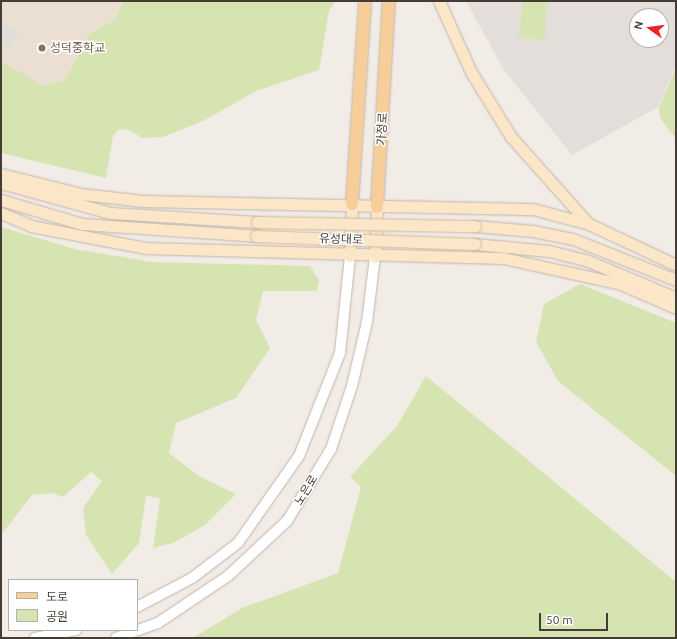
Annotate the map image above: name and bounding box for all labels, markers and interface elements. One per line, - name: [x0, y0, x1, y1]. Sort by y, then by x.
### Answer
- north arrow: [629, 8, 669, 48]
- text: N: [632, 20, 645, 31]
- place label: 성덕중학교: [50, 41, 105, 55]
- marker: 성덕중학교: [37, 43, 47, 53]
- street label: 가정로: [374, 112, 390, 146]
- street label: 유성대로: [319, 231, 363, 247]
- street label: 노은로: [291, 472, 321, 508]
- legend: [8, 579, 138, 631]
- text: 도로: [46, 590, 68, 603]
- scale bar: [541, 605, 610, 631]
- text: 공원: [46, 610, 68, 623]
- text: 50 m: [546, 613, 573, 626]

